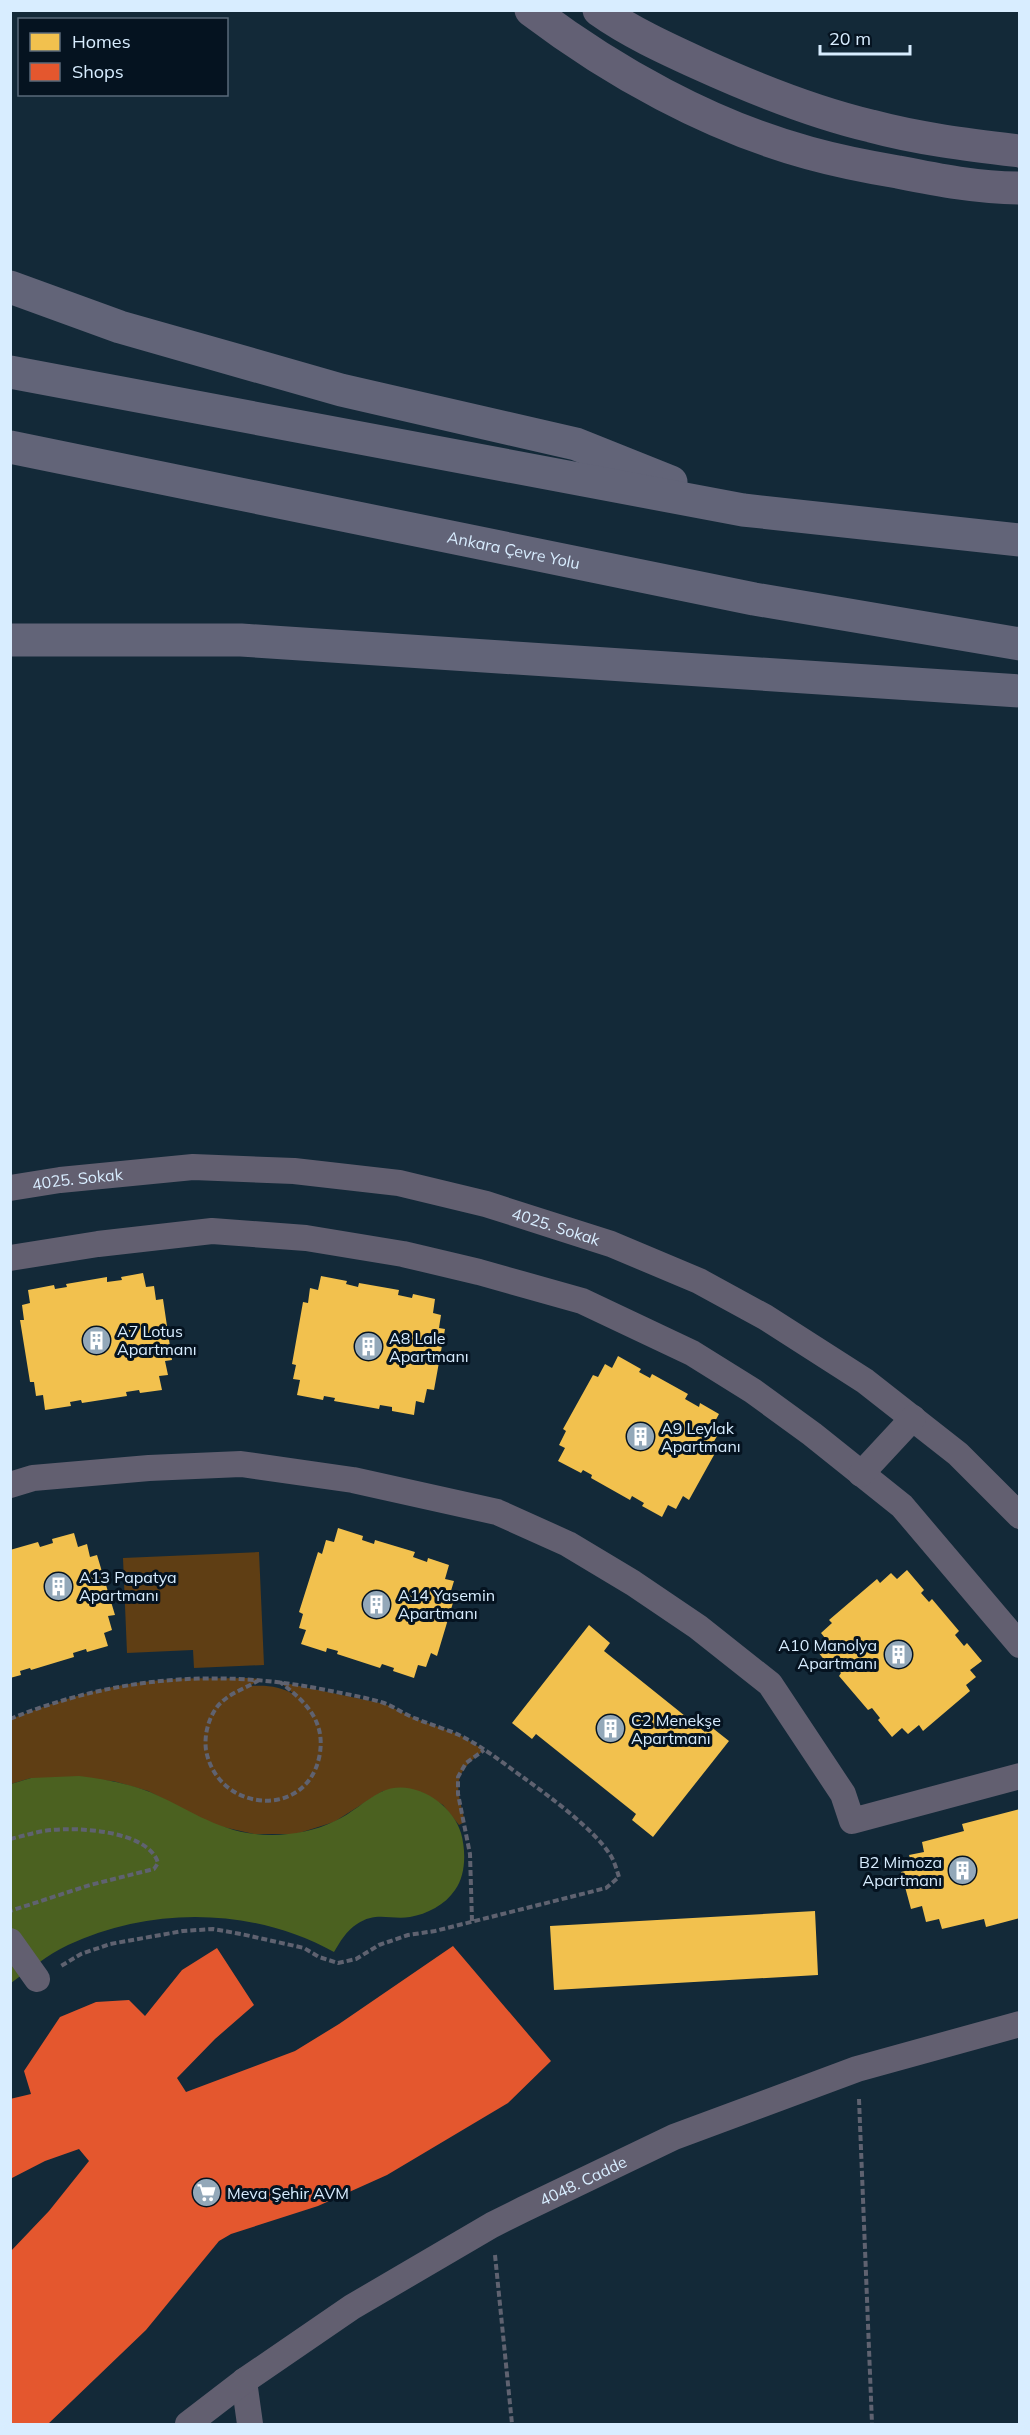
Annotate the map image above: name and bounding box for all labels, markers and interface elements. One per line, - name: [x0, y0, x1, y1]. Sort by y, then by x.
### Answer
- legend: [18, 18, 228, 96]
- scale bar: [820, 18, 910, 56]
- text: 20 m: [829, 27, 871, 50]
- text: Homes: [72, 30, 131, 53]
- text: Shops: [72, 60, 124, 83]
- street label: Ankara Çevre Yolu: [445, 527, 582, 573]
- street label: 4025. Sokak: [30, 1164, 124, 1194]
- street label: 4025. Sokak: [509, 1203, 603, 1250]
- place label: A7 Lotus Apartmanı: [117, 1321, 197, 1359]
- building icon: A7 Lotus Apartmanı: [80, 1324, 112, 1356]
- place label: A8 Lale Apartmanı: [389, 1328, 469, 1366]
- building icon: A8 Lale Apartmanı: [352, 1331, 384, 1363]
- place label: A9 Leylak Apartmanı: [661, 1418, 741, 1456]
- building icon: A9 Leylak Apartmanı: [624, 1421, 656, 1453]
- place label: A13 Papatya Apartmanı: [79, 1567, 177, 1605]
- building icon: A13 Papatya Apartmanı: [42, 1570, 74, 1602]
- place label: A14 Yasemin Apartmanı: [398, 1585, 495, 1623]
- building icon: A14 Yasemin Apartmanı: [361, 1588, 393, 1620]
- place label: A10 Manolya Apartmanı: [778, 1635, 877, 1673]
- building icon: A10 Manolya Apartmanı: [882, 1638, 914, 1670]
- place label: C2 Menekşe Apartmanı: [631, 1710, 721, 1748]
- building icon: C2 Menekşe Apartmanı: [594, 1713, 626, 1745]
- place label: B2 Mimoza Apartmanı: [859, 1852, 942, 1890]
- building icon: B2 Mimoza Apartmanı: [947, 1855, 979, 1887]
- street label: 4048. Cadde: [536, 2151, 630, 2210]
- supermarket icon: Meva Şehir AVM: [190, 2177, 222, 2209]
- place label: Meva Şehir AVM: [227, 2183, 349, 2203]

